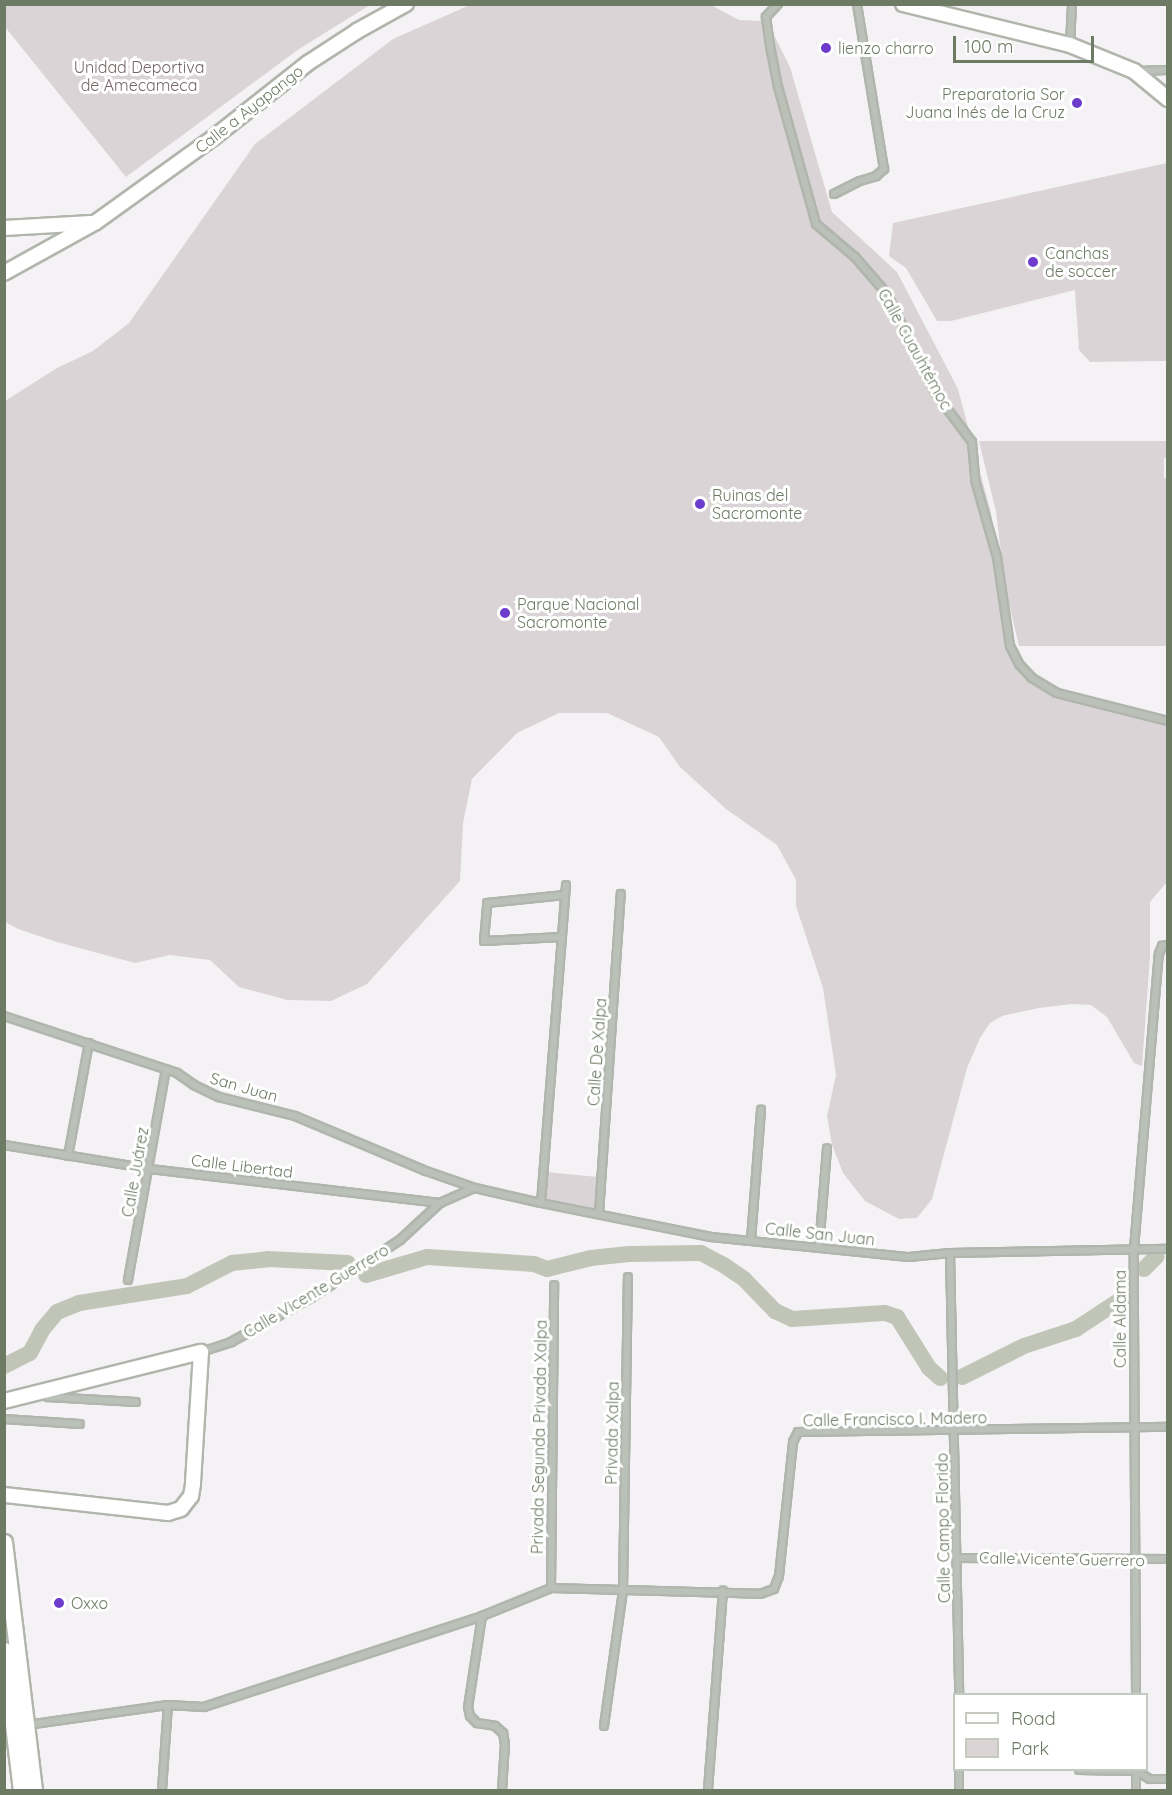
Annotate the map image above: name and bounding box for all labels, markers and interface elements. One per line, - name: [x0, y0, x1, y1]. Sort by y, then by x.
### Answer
- scale bar: [956, 24, 1097, 62]
- text: 100 m: [964, 35, 1013, 58]
- place label: lienzo charro: [838, 38, 934, 58]
- marker: lienzo charro: [819, 41, 833, 55]
- park label: Unidad Deportiva de Amecameca: [74, 57, 204, 95]
- street label: Calle a Ayapango: [191, 61, 307, 157]
- place label: Preparatoria Sor Juana Inés de la Cruz: [905, 84, 1065, 122]
- marker: Preparatoria Sor Juana Inés de la Cruz: [1070, 96, 1084, 110]
- place label: Canchas de soccer: [1045, 243, 1117, 281]
- marker: Canchas de soccer: [1026, 255, 1040, 269]
- street label: Calle Cuauhtémoc: [874, 285, 956, 413]
- place label: Ruinas del Sacromonte: [712, 485, 802, 523]
- marker: Ruinas del Sacromonte: [693, 497, 707, 511]
- place label: Parque Nacional Sacromonte: [517, 594, 640, 632]
- marker: Parque Nacional Sacromonte: [498, 606, 512, 620]
- street label: Calle De Xalpa: [584, 997, 610, 1107]
- street label: San Juan: [208, 1068, 280, 1106]
- street label: Calle Juárez: [118, 1125, 152, 1219]
- street label: Calle Libertad: [190, 1150, 294, 1182]
- street label: Calle San Juan: [764, 1219, 876, 1249]
- street label: Calle Vicente Guerrero: [240, 1240, 392, 1342]
- street label: Calle Aldama: [1110, 1270, 1130, 1368]
- street label: Privada Segunda Privada Xalpa: [527, 1320, 551, 1554]
- street label: Privada Xalpa: [601, 1381, 623, 1485]
- street label: Calle Francisco I. Madero: [803, 1408, 987, 1430]
- street label: Calle Campo Florido: [932, 1453, 954, 1603]
- street label: Calle Vicente Guerrero: [979, 1548, 1145, 1570]
- place label: Oxxo: [71, 1593, 108, 1613]
- marker: Oxxo: [52, 1596, 66, 1610]
- legend: [953, 1693, 1148, 1771]
- text: Road: [1011, 1707, 1056, 1730]
- text: Park: [1011, 1737, 1049, 1760]

